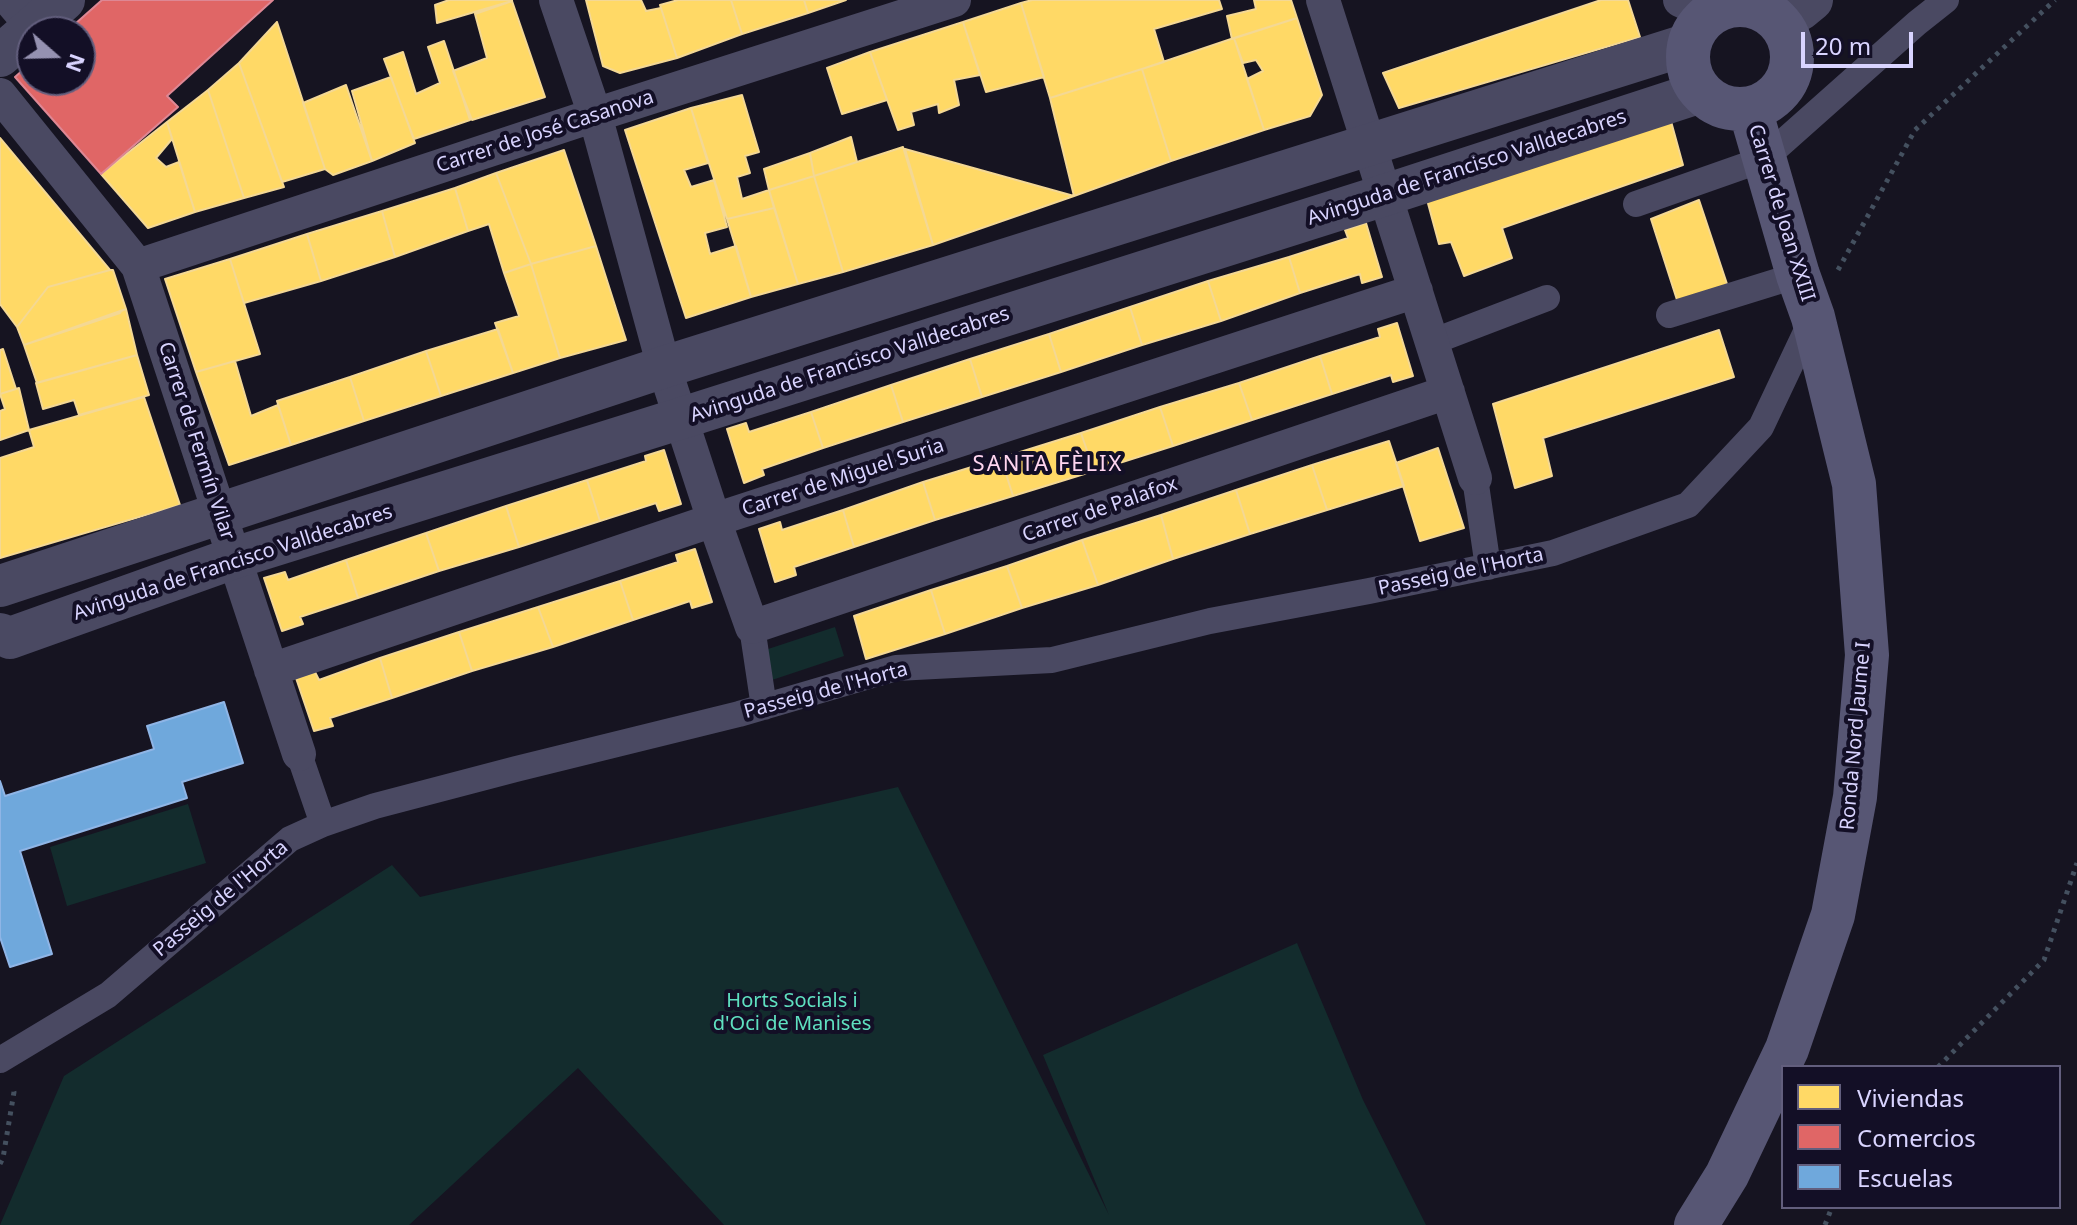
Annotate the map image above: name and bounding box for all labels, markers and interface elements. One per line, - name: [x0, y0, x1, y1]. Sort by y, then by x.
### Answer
- north arrow: [16, 16, 96, 96]
- scale bar: [1805, 16, 1917, 66]
- text: 20 m: [1815, 29, 1871, 62]
- text: N: [60, 50, 94, 77]
- street label: Carrer de José Casanova: [433, 85, 657, 179]
- street label: Avinguda de Francisco Valldecabres: [1304, 105, 1630, 231]
- street label: Carrer de Joan XXIII: [1743, 122, 1819, 304]
- street label: Avinguda de Francisco Valldecabres: [687, 302, 1013, 428]
- street label: Carrer de Fermín Vilar: [153, 339, 239, 543]
- street label: Carrer de Miguel Suria: [739, 434, 947, 522]
- district label: SANTA FÈLIX: [973, 452, 1123, 478]
- street label: Carrer de Palafox: [1019, 472, 1181, 548]
- street label: Avinguda de Francisco Valldecabres: [70, 500, 396, 626]
- street label: Passeig de l'Horta: [1376, 543, 1546, 601]
- street label: Ronda Nord Jaume I: [1836, 641, 1876, 831]
- street label: Passeig de l'Horta: [742, 658, 910, 724]
- street label: Passeig de l'Horta: [149, 836, 293, 962]
- park label: Horts Socials i d'Oci de Manises: [713, 989, 871, 1036]
- legend: [1781, 1065, 2061, 1209]
- text: Viviendas: [1857, 1081, 1964, 1114]
- text: Comercios: [1857, 1121, 1976, 1154]
- text: Escuelas: [1857, 1161, 1953, 1194]

